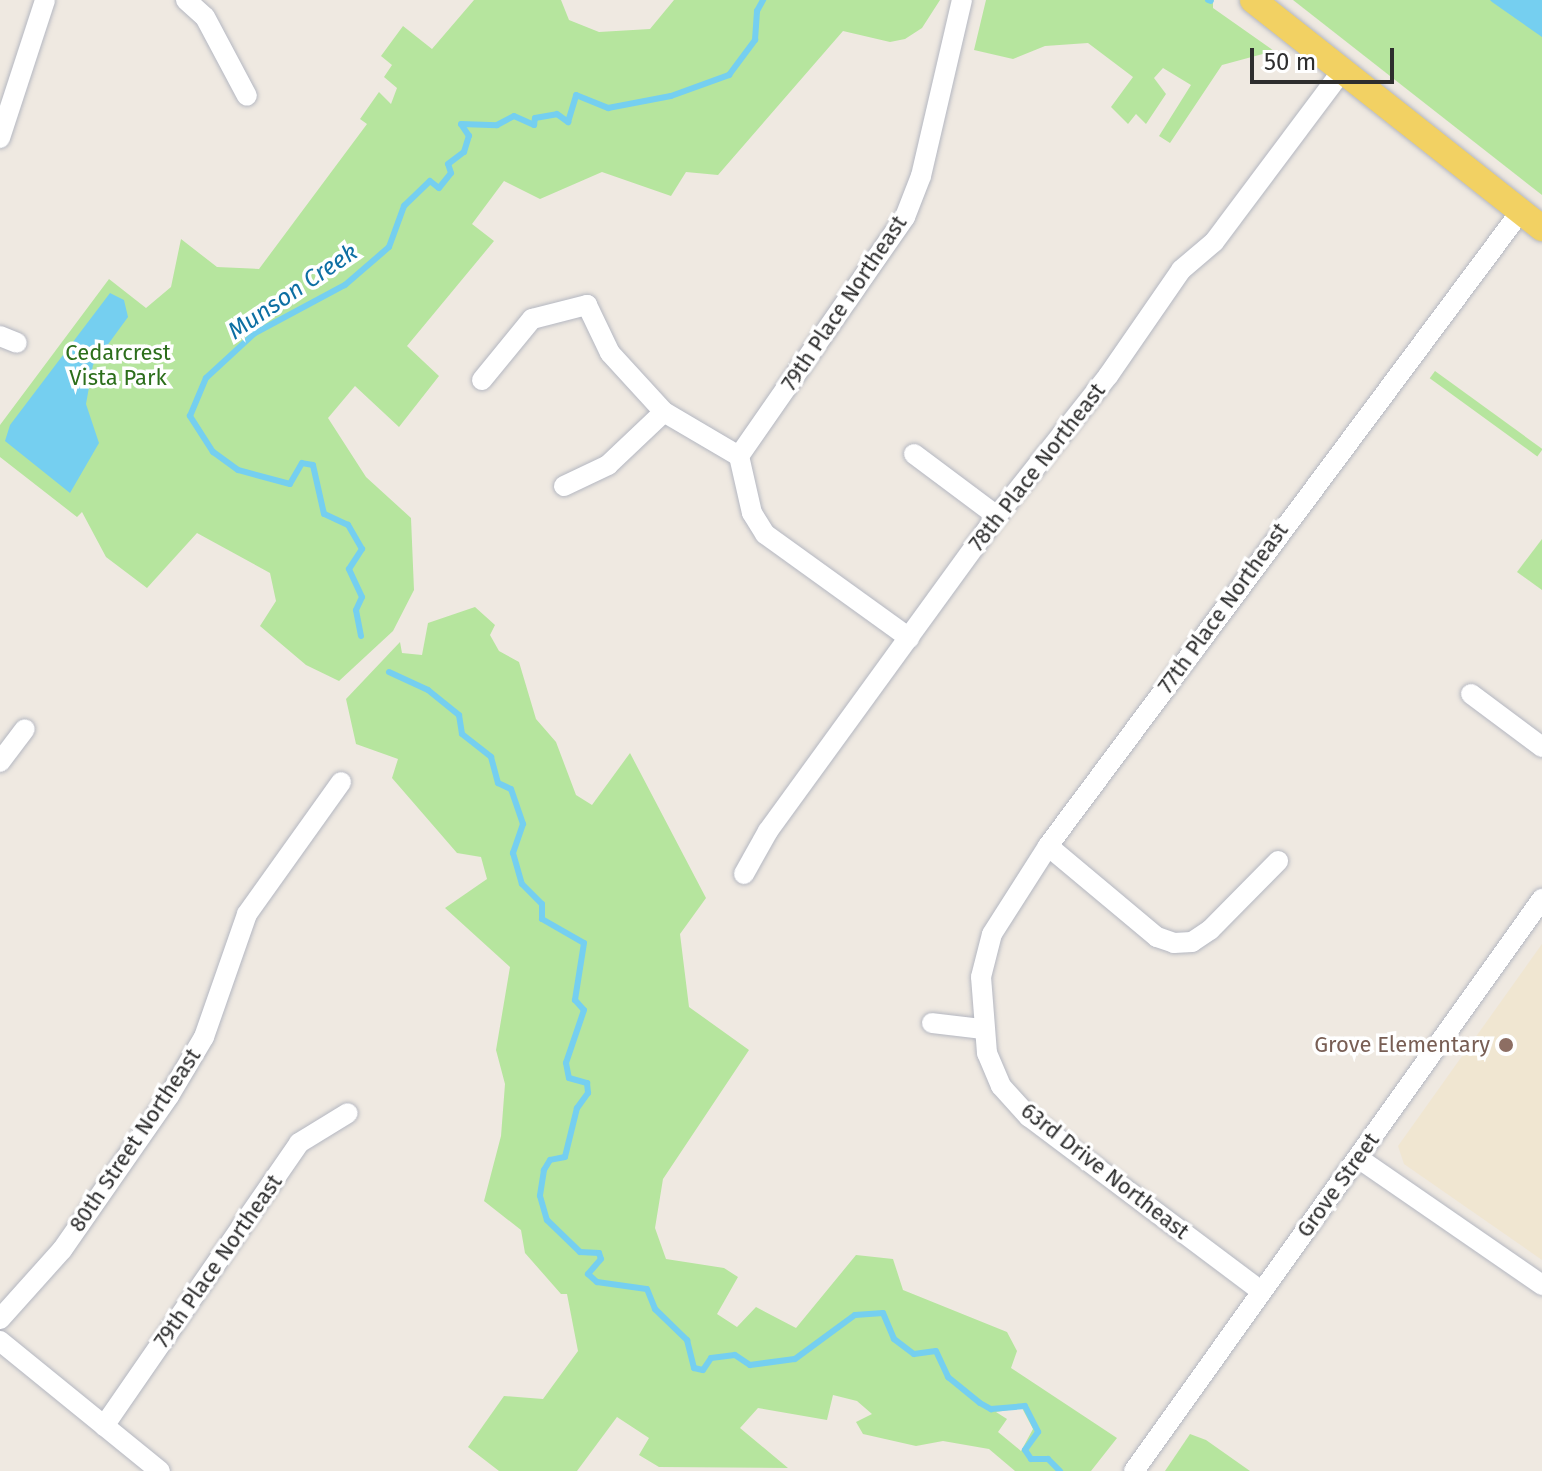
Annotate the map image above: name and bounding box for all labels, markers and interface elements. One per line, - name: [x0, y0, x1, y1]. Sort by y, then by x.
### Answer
- scale bar: [1254, 32, 1398, 82]
- text: 50 m: [1264, 48, 1316, 76]
- street label: 79th Place Northeast: [776, 211, 912, 395]
- water label: Munson Creek: [223, 238, 363, 346]
- park label: Cedarcrest Vista Park: [65, 339, 171, 390]
- street label: 78th Place Northeast: [963, 378, 1111, 556]
- street label: 77th Place Northeast: [1152, 518, 1294, 698]
- place label: Grove Elementary: [1314, 1032, 1490, 1058]
- marker: Grove Elementary: [1497, 1036, 1515, 1054]
- street label: 80th Street Northeast: [64, 1043, 206, 1237]
- street label: 63rd Drive Northeast: [1016, 1097, 1194, 1245]
- street label: Grove Street: [1291, 1128, 1385, 1242]
- street label: 79th Place Northeast: [148, 1169, 288, 1353]

